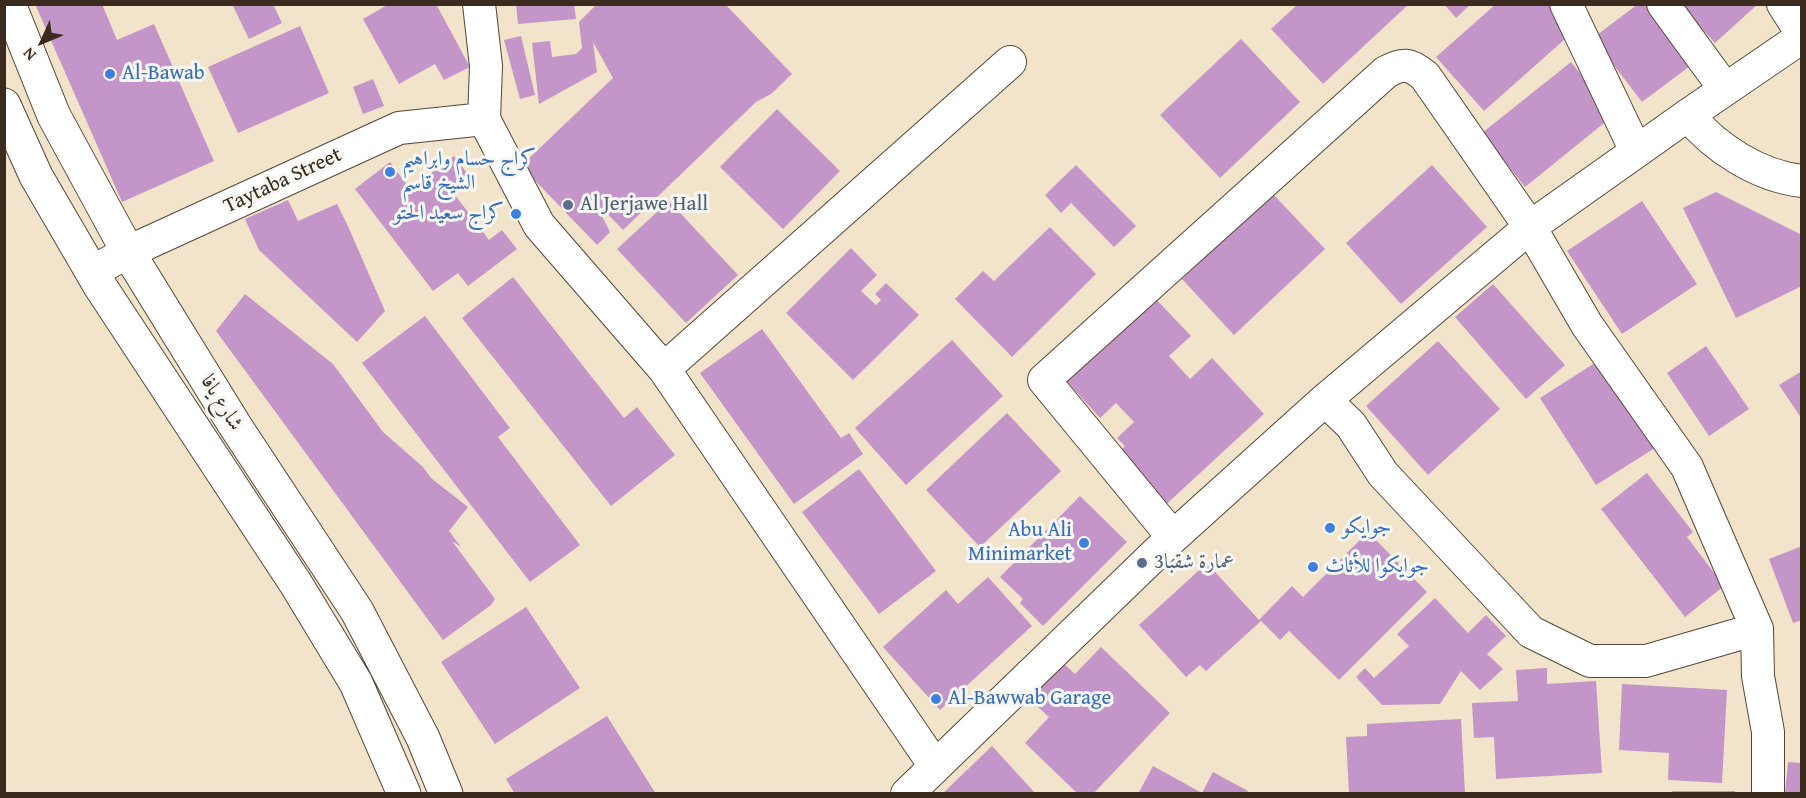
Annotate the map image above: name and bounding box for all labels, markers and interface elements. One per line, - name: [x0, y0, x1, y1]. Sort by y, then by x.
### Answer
- north arrow: [12, 12, 72, 72]
- text: N: [17, 42, 41, 67]
- place label: Al-Bawab: [122, 61, 205, 87]
- marker: Al-Bawab: [103, 67, 117, 81]
- street label: Taytaba Street: [220, 143, 346, 219]
- place label: كراج حسام وابراهيم الشيخ قاسم: [402, 147, 536, 197]
- marker: كراج حسام وابراهيم الشيخ قاسم: [383, 165, 397, 179]
- place label: Al Jerjawe Hall: [580, 192, 708, 218]
- marker: Al Jerjawe Hall: [561, 198, 575, 212]
- place label: كراج سعيد الحتو: [394, 201, 504, 227]
- marker: كراج سعيد الحتو: [509, 207, 523, 221]
- street label: شارع يافا: [194, 371, 248, 435]
- place label: جوايكو: [1342, 515, 1391, 541]
- place label: Abu Ali Minimarket: [968, 518, 1072, 568]
- marker: جوايكو: [1323, 521, 1337, 535]
- marker: Abu Ali Minimarket: [1077, 536, 1091, 550]
- place label: عمارة شقبا3: [1154, 550, 1234, 576]
- place label: جوايكوا للأثاث: [1325, 554, 1429, 580]
- marker: عمارة شقبا3: [1135, 556, 1149, 570]
- marker: جوايكوا للأثاث: [1306, 560, 1320, 574]
- place label: Al-Bawwab Garage: [948, 686, 1111, 712]
- marker: Al-Bawwab Garage: [929, 692, 943, 706]

